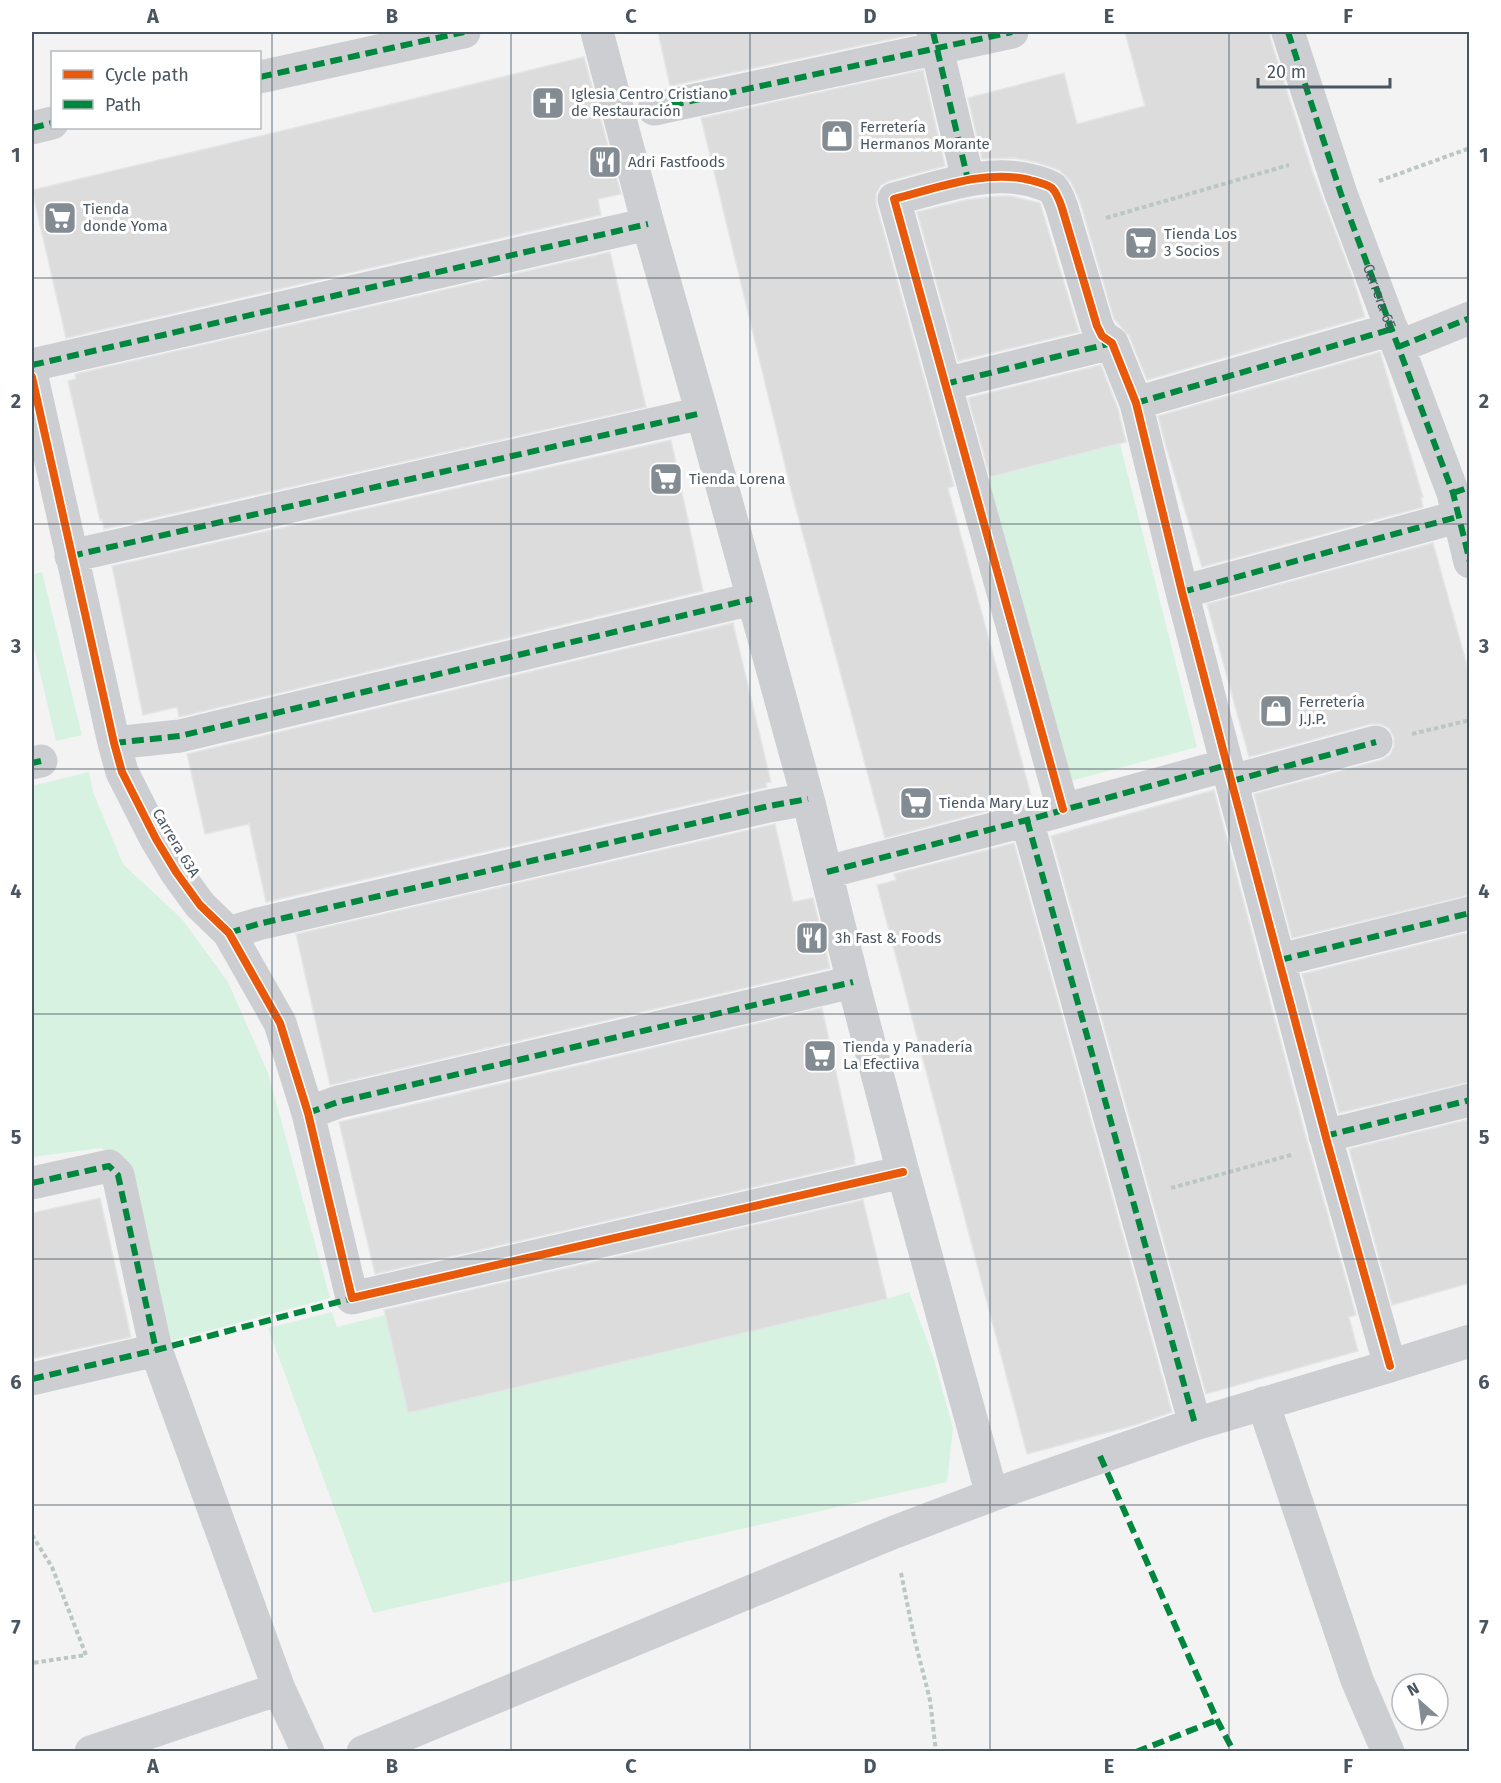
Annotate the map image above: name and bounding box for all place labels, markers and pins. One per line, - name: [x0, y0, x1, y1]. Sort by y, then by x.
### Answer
- church icon: Iglesia Centro Cristiano de Restauración: [530, 85, 566, 121]
- place label: Iglesia Centro Cristiano de Restauración: [571, 85, 728, 120]
- shop icon: Ferretería Hermanos Morante: [819, 118, 855, 154]
- place label: Ferretería Hermanos Morante: [860, 118, 990, 153]
- restaurant icon: Adri Fastfoods: [587, 144, 623, 180]
- place label: Adri Fastfoods: [628, 153, 725, 171]
- supermarket icon: Tienda donde Yoma: [42, 200, 78, 236]
- place label: Tienda donde Yoma: [83, 200, 168, 235]
- supermarket icon: Tienda Los 3 Socios: [1123, 225, 1159, 261]
- place label: Tienda Los 3 Socios: [1164, 225, 1237, 260]
- supermarket icon: Tienda Lorena: [648, 461, 684, 497]
- place label: Tienda Lorena: [689, 470, 785, 488]
- shop icon: Ferretería J.J.P.: [1258, 693, 1294, 729]
- place label: Ferretería J.J.P.: [1299, 693, 1365, 728]
- supermarket icon: Tienda Mary Luz: [898, 785, 934, 821]
- place label: Tienda Mary Luz: [939, 794, 1049, 812]
- restaurant icon: 3h Fast & Foods: [794, 920, 830, 956]
- place label: 3h Fast & Foods: [835, 929, 941, 947]
- supermarket icon: Tienda y Panadería La Efectiiva: [802, 1038, 838, 1074]
- place label: Tienda y Panadería La Efectiiva: [843, 1038, 973, 1073]

